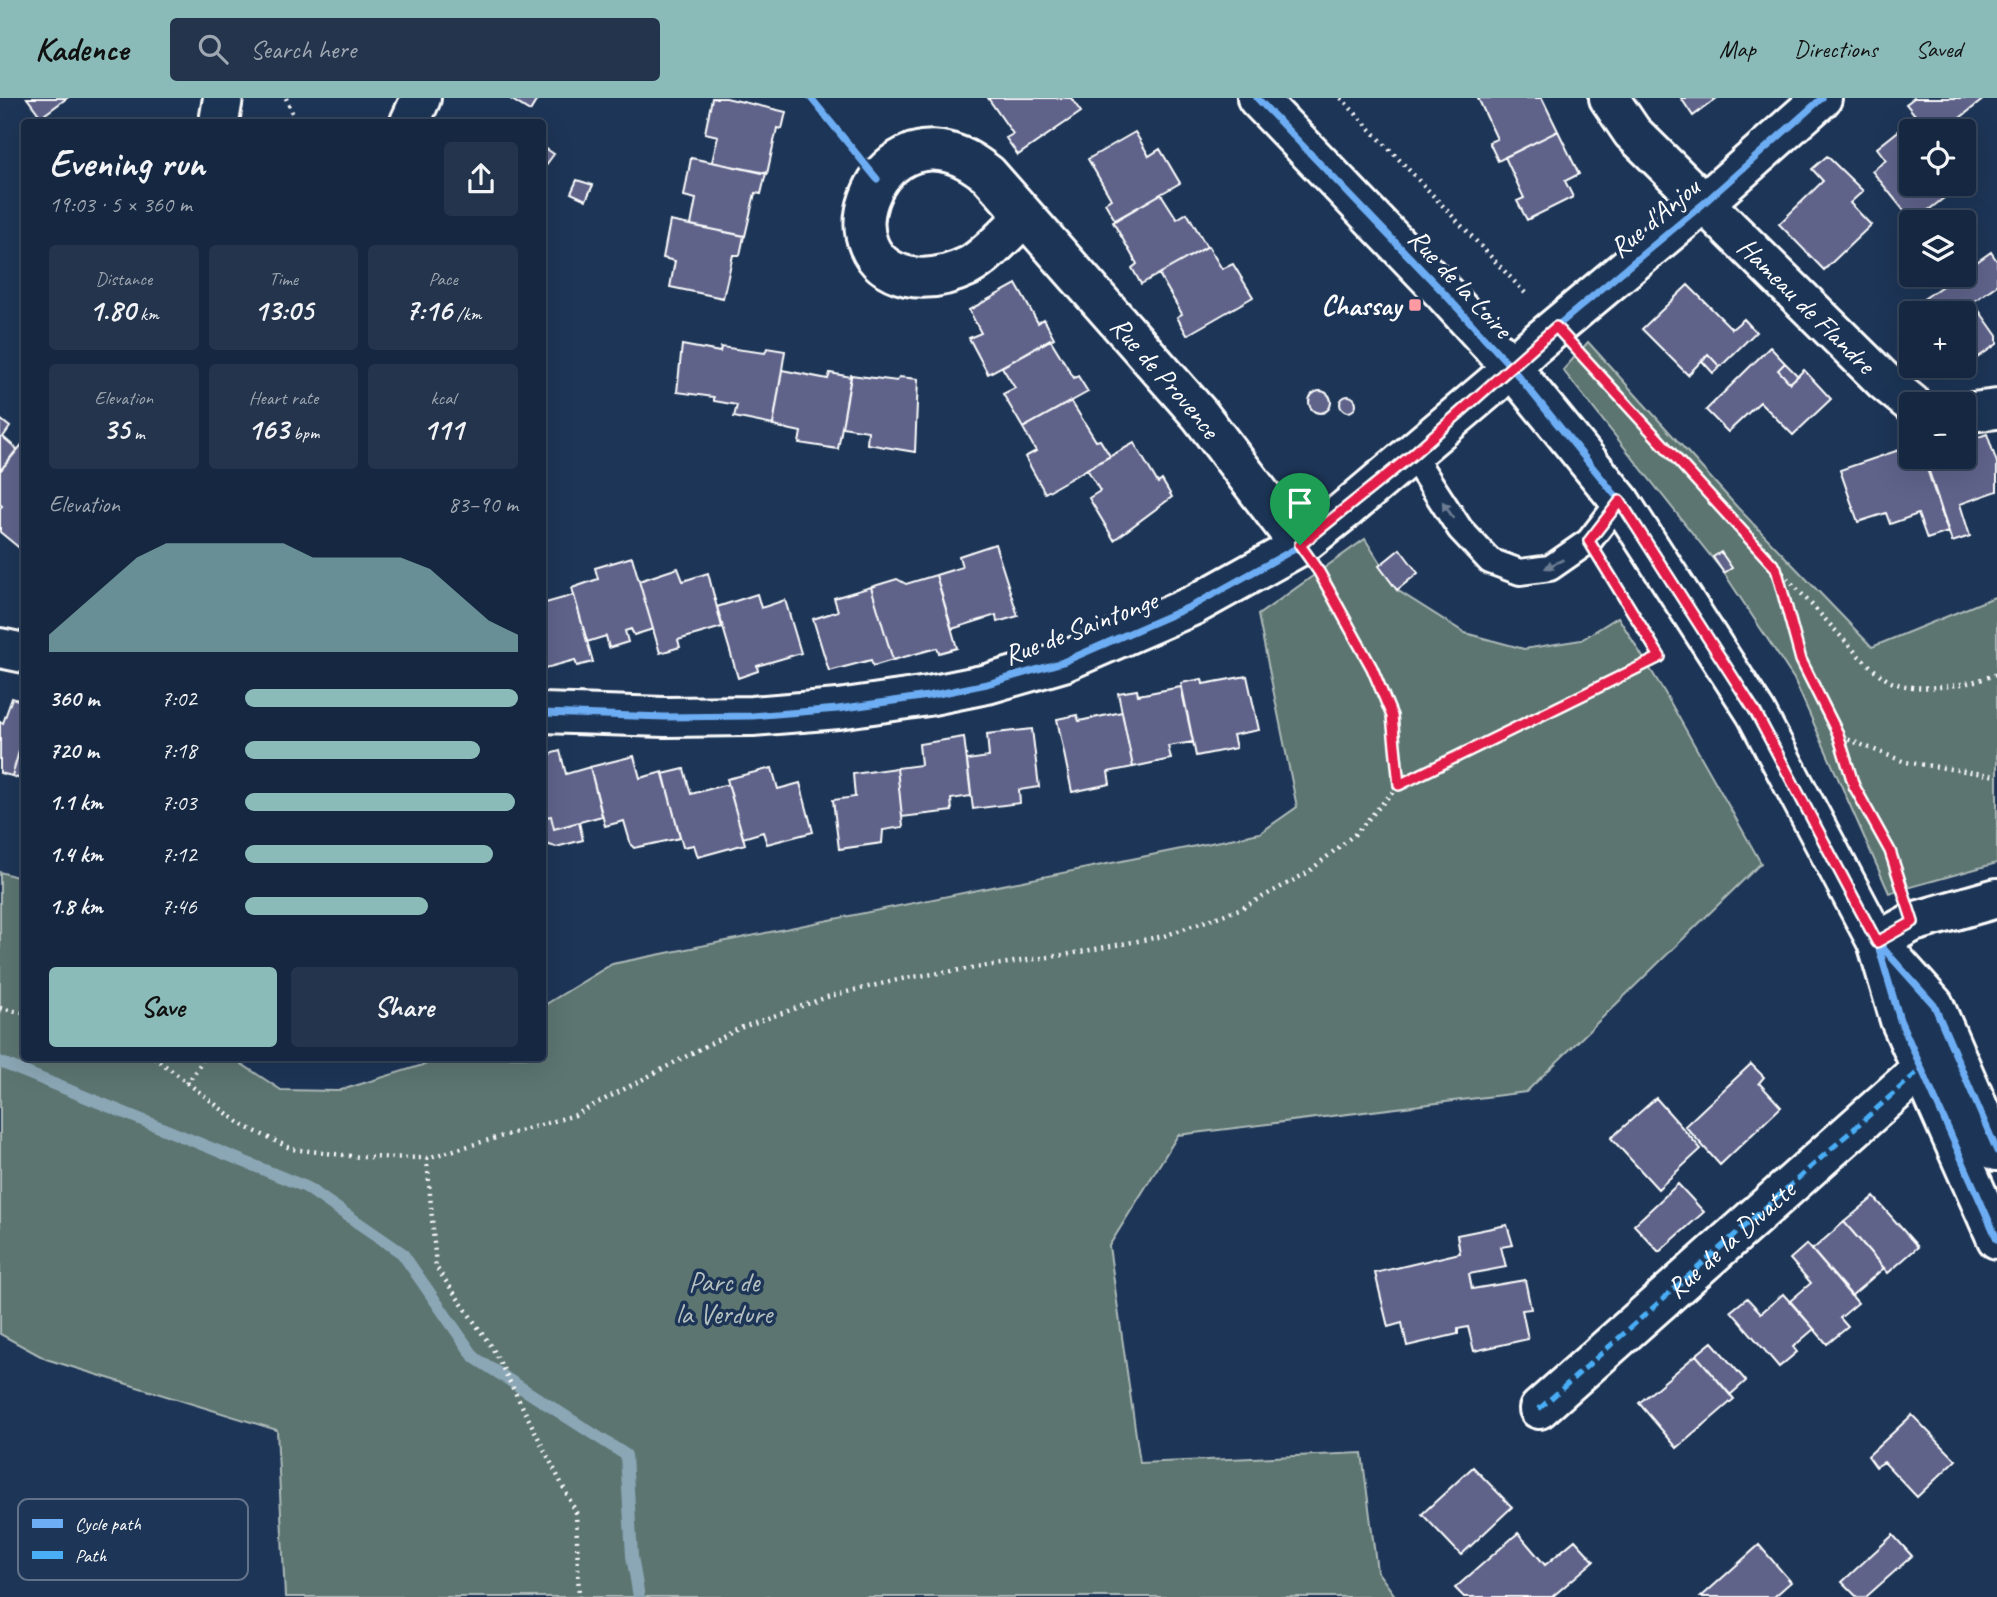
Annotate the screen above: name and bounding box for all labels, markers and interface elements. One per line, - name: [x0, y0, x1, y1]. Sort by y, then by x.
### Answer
- search box: [170, 18, 660, 81]
- text: Kadence: [35, 28, 128, 70]
- icon: search: [194, 30, 232, 68]
- text: Search here: [250, 33, 356, 66]
- text: Map: [1719, 34, 1756, 64]
- text: Directions: [1794, 34, 1877, 64]
- text: Saved: [1915, 34, 1962, 64]
- map controls: [1899, 119, 1976, 469]
- button: locate: [1899, 119, 1976, 196]
- text: Evening run: [49, 140, 205, 187]
- button: share: [444, 142, 518, 216]
- street label: Rue d'Anjou: [1602, 169, 1708, 265]
- text: 19:03 · 5 × 360 m: [49, 190, 192, 219]
- button: layers: [1899, 210, 1976, 287]
- street label: Rue de la Loire: [1401, 221, 1522, 347]
- street label: Hameau de Flandre: [1730, 229, 1884, 382]
- text: Distance: [95, 267, 152, 291]
- text: Time: [269, 267, 298, 291]
- text: Pace: [429, 267, 458, 291]
- place label: Chassay: [1321, 288, 1403, 323]
- text: 1.80: [89, 291, 135, 329]
- text: 13:05: [254, 291, 313, 329]
- text: 7:16: [405, 291, 452, 329]
- marker: Chassay: [1407, 297, 1423, 313]
- button: +: [1899, 301, 1976, 378]
- text: km: [135, 302, 159, 326]
- text: /km: [452, 302, 481, 326]
- street label: Rue de Provence: [1103, 309, 1229, 446]
- text: Elevation: [95, 386, 153, 410]
- text: Heart rate: [249, 386, 318, 410]
- text: kcal: [431, 386, 456, 410]
- button: −: [1899, 392, 1976, 469]
- text: 35: [103, 410, 129, 448]
- text: 163: [248, 410, 289, 448]
- text: 111: [423, 410, 463, 448]
- text: m: [129, 421, 145, 445]
- text: bpm: [289, 421, 319, 445]
- pin: [1270, 473, 1330, 545]
- icon: arrive: [1281, 484, 1319, 522]
- text: Elevation: [49, 490, 120, 519]
- text: 83–90 m: [448, 490, 518, 519]
- one-way arrow: [1442, 501, 1455, 520]
- one-way arrow: [1543, 557, 1563, 569]
- street label: Rue de Saintonge: [999, 582, 1164, 673]
- text: 360 m: [49, 684, 99, 713]
- text: 7:02: [161, 684, 197, 713]
- text: 720 m: [49, 736, 99, 765]
- text: 7:18: [161, 736, 197, 765]
- text: 1.1 km: [49, 788, 103, 817]
- text: 7:03: [161, 788, 197, 817]
- text: 1.4 km: [49, 840, 103, 869]
- text: 7:12: [161, 840, 197, 869]
- text: 1.8 km: [49, 892, 103, 921]
- text: 7:46: [161, 892, 197, 921]
- button: Save: [49, 967, 277, 1047]
- button: Share: [291, 967, 518, 1047]
- street label: Rue de la Divatte: [1659, 1171, 1804, 1306]
- park label: Parc de la Verdure: [676, 1264, 774, 1331]
- legend: [18, 1499, 248, 1580]
- text: Cycle path: [75, 1512, 141, 1536]
- text: Path: [75, 1544, 108, 1568]

